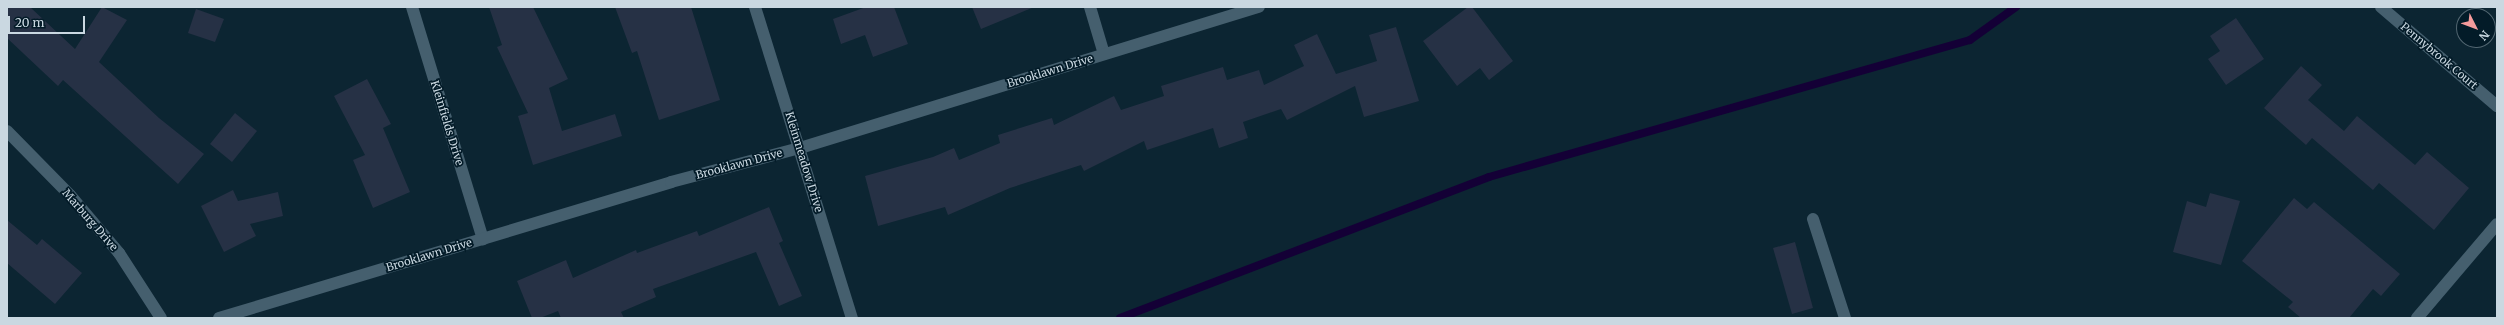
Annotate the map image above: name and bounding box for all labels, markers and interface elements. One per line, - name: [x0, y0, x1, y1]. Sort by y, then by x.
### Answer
- scale bar: [10, 8, 87, 34]
- north arrow: [2456, 8, 2496, 48]
- text: 20 m: [15, 15, 44, 30]
- street label: Pennybrook Court: [2398, 20, 2480, 92]
- text: N: [2476, 27, 2492, 43]
- street label: Brooklawn Drive: [1005, 52, 1095, 90]
- street label: Kleinfields Drive: [428, 79, 466, 167]
- street label: Kleinmeadow Drive: [782, 110, 826, 214]
- street label: Brooklawn Drive: [694, 146, 784, 182]
- street label: Marburg Drive: [60, 186, 120, 254]
- street label: Brooklawn Drive: [384, 236, 474, 274]

